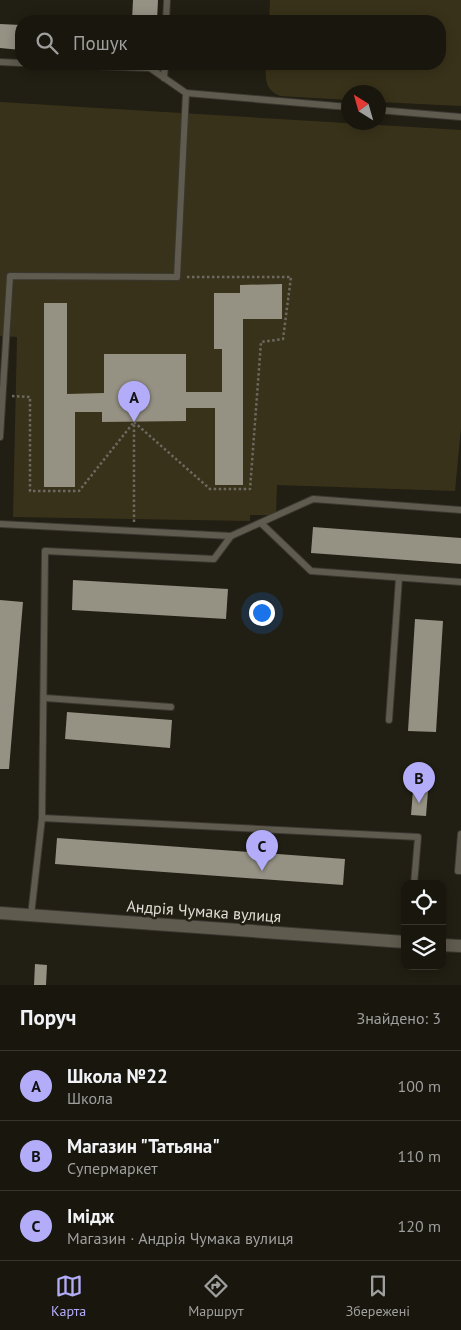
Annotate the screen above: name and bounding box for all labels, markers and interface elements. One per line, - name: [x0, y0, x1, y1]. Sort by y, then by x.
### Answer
- search box: [15, 15, 446, 70]
- icon: search: [33, 29, 61, 57]
- text: Пошук: [73, 31, 128, 55]
- north arrow: [341, 85, 386, 130]
- pin: A: [118, 381, 150, 422]
- your location: [249, 600, 275, 626]
- pin: B: [403, 762, 435, 803]
- pin: C: [246, 830, 278, 871]
- map controls: [401, 880, 446, 970]
- button: locate: [401, 880, 446, 925]
- street label: Андрія Чумака вулиця: [126, 896, 282, 926]
- button: layers: [401, 925, 446, 970]
- text: Поруч: [20, 1004, 76, 1031]
- text: Знайдено: 3: [357, 1008, 441, 1028]
- text: Школа №22: [67, 1064, 168, 1088]
- text: A: [31, 1076, 41, 1096]
- text: 100 m: [398, 1076, 441, 1096]
- text: Школа: [67, 1088, 113, 1108]
- text: Магазин "Татьяна": [67, 1134, 220, 1158]
- text: B: [31, 1146, 41, 1166]
- text: 110 m: [398, 1146, 441, 1166]
- text: Супермаркет: [67, 1158, 158, 1178]
- text: Імідж: [67, 1204, 114, 1228]
- text: C: [32, 1216, 40, 1236]
- text: 120 m: [398, 1216, 441, 1236]
- text: Магазин · Андрія Чумака вулиця: [67, 1228, 293, 1248]
- tab: Карта: [51, 1272, 86, 1320]
- tab: Маршрут: [188, 1272, 244, 1320]
- tab: Збережені: [346, 1272, 410, 1320]

